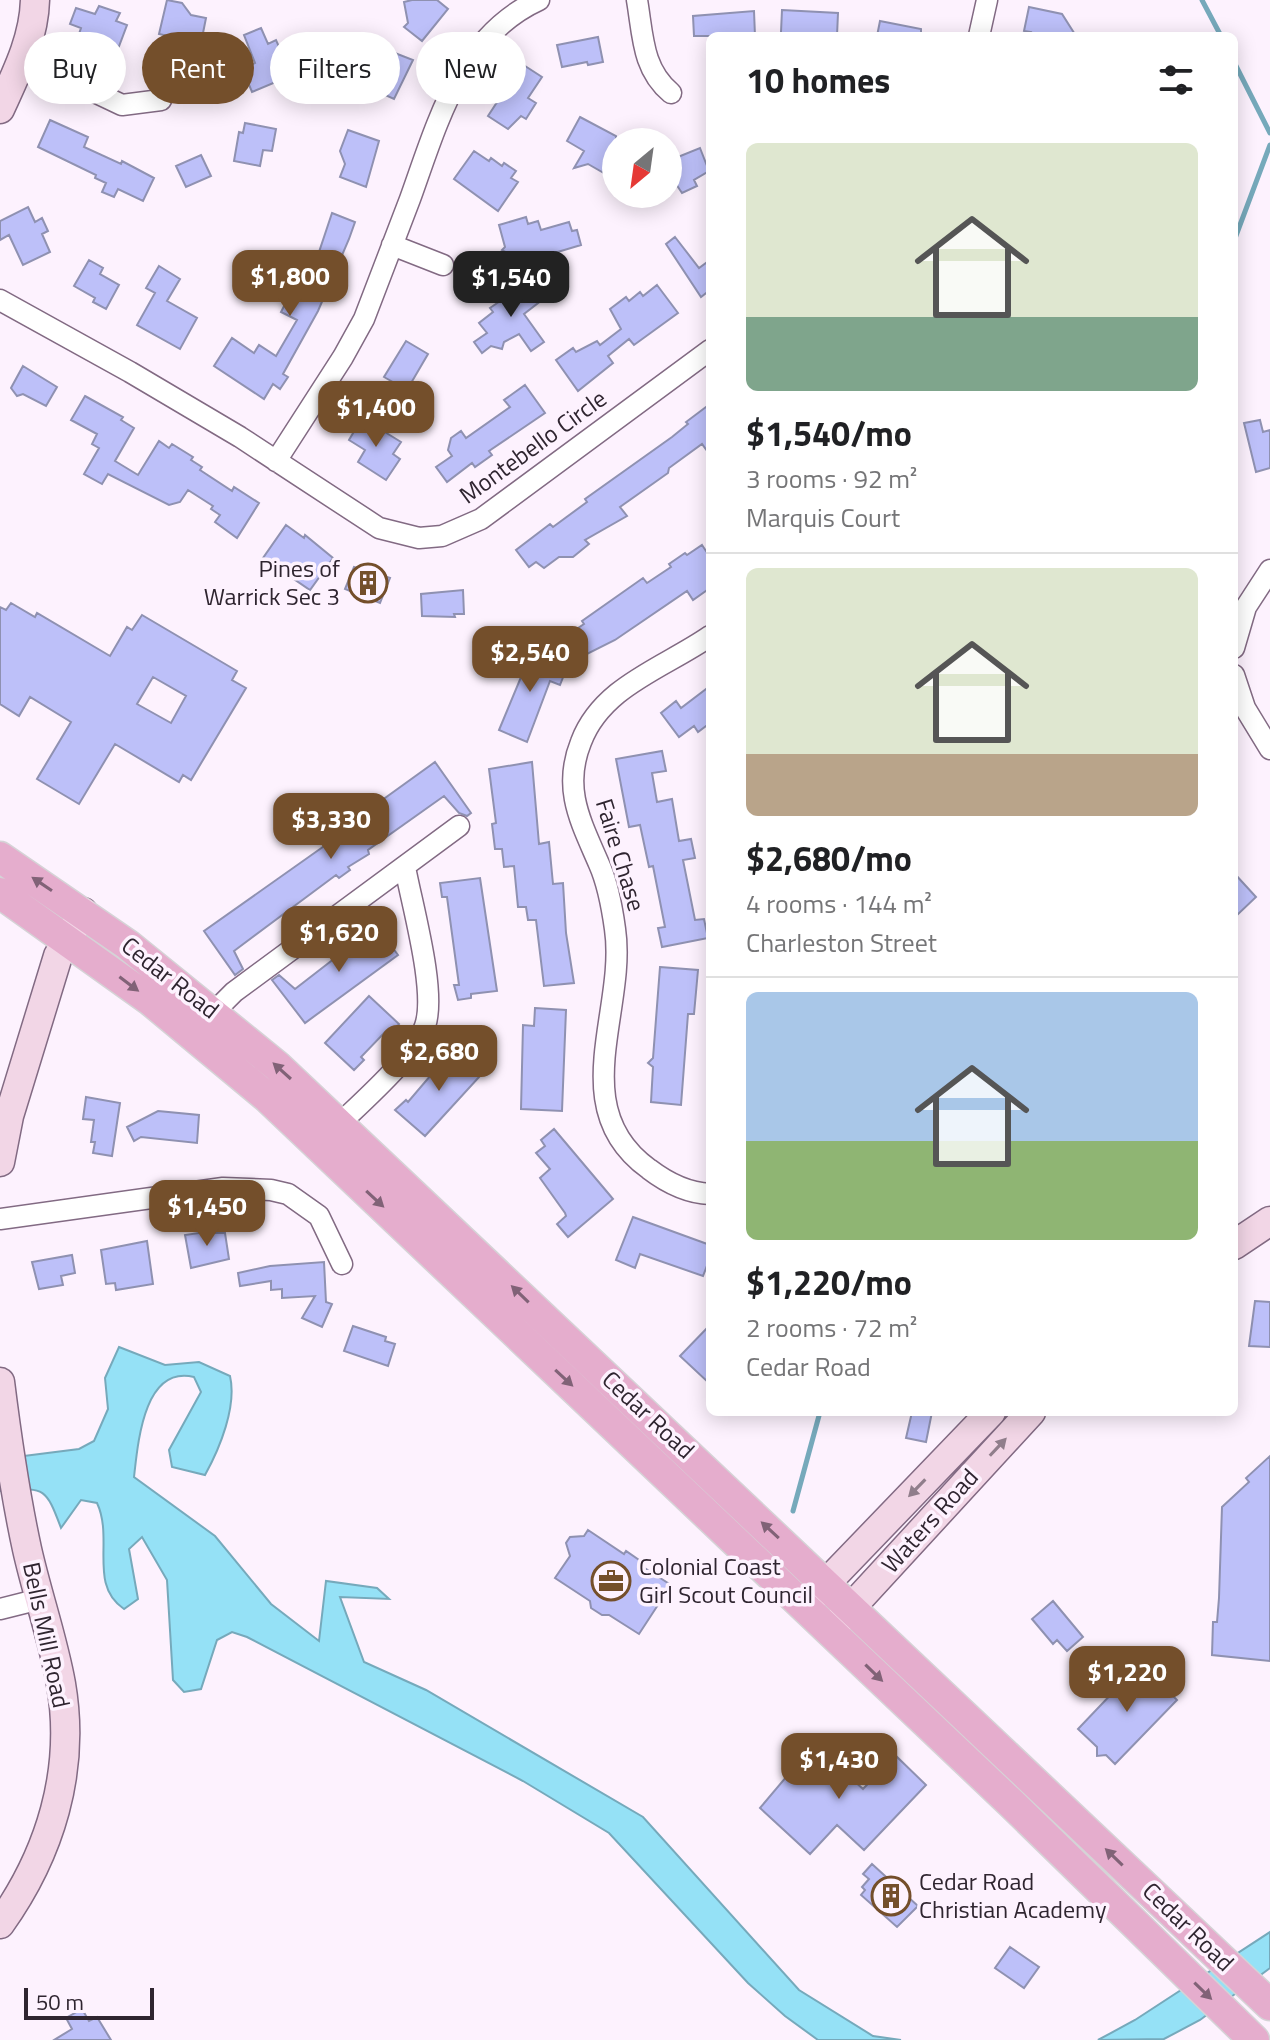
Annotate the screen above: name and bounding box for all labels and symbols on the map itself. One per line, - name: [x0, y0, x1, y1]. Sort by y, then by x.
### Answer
- north arrow: [602, 128, 682, 208]
- pin: $1,800: [225, 250, 355, 318]
- pin: $1,540: [446, 251, 576, 319]
- street label: Montebello Circle: [451, 380, 614, 512]
- pin: $1,400: [311, 381, 441, 449]
- place label: Pines of Warrick Sec 3: [204, 550, 340, 614]
- building icon: Pines of Warrick Sec 3: [347, 562, 389, 604]
- pin: $2,540: [465, 626, 595, 694]
- pin: $3,330: [266, 793, 396, 861]
- street label: Faire Chase: [587, 794, 655, 915]
- one-way arrow: [31, 877, 52, 892]
- pin: $1,620: [274, 906, 404, 974]
- street label: Cedar Road: [114, 928, 227, 1027]
- one-way arrow: [118, 975, 139, 991]
- pin: $2,680: [374, 1025, 504, 1093]
- one-way arrow: [273, 1062, 292, 1080]
- pin: $1,450: [142, 1180, 272, 1248]
- one-way arrow: [365, 1190, 384, 1208]
- one-way arrow: [511, 1285, 530, 1303]
- street label: Cedar Road: [594, 1362, 703, 1467]
- one-way arrow: [554, 1368, 573, 1387]
- one-way arrow: [989, 1437, 1007, 1456]
- street label: Waters Road: [872, 1460, 986, 1581]
- one-way arrow: [909, 1479, 927, 1498]
- one-way arrow: [761, 1521, 780, 1540]
- place label: Colonial Coast Girl Scout Council: [639, 1548, 813, 1612]
- street label: Bells Mill Road: [14, 1559, 80, 1711]
- office icon: Colonial Coast Girl Scout Council: [590, 1560, 632, 1602]
- pin: $1,220: [1062, 1646, 1192, 1714]
- one-way arrow: [864, 1663, 883, 1681]
- pin: $1,430: [774, 1733, 904, 1801]
- one-way arrow: [1105, 1849, 1124, 1867]
- place label: Cedar Road Christian Academy: [919, 1863, 1107, 1927]
- street label: Cedar Road: [1135, 1873, 1243, 1979]
- building icon: Cedar Road Christian Academy: [870, 1875, 912, 1917]
- one-way arrow: [1193, 1982, 1212, 2000]
- scale bar: [24, 1984, 154, 2020]

